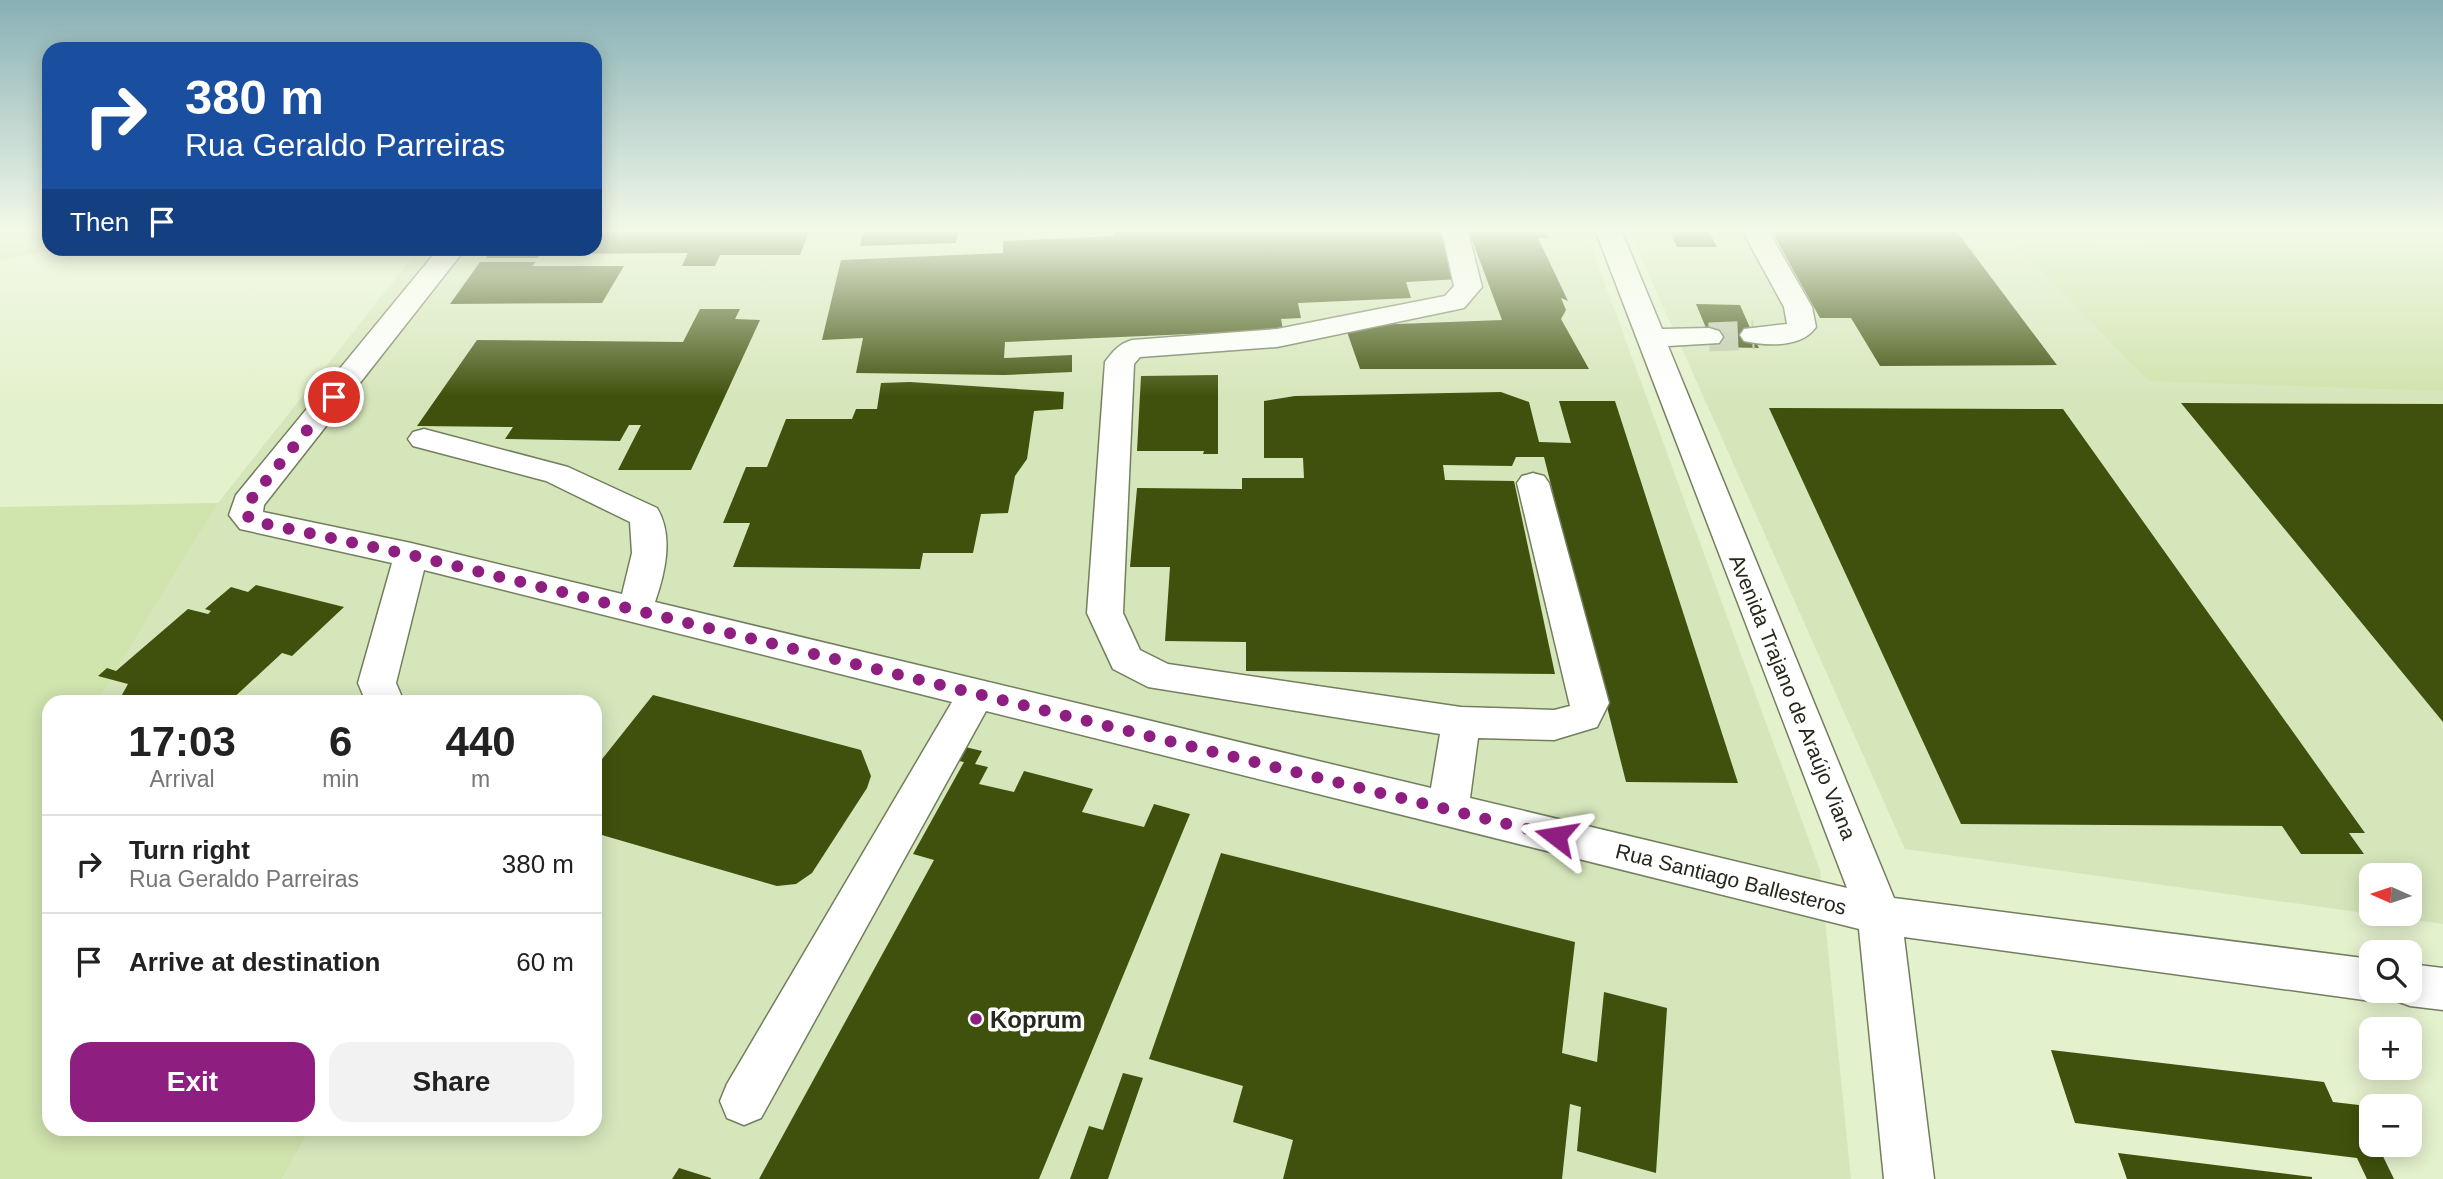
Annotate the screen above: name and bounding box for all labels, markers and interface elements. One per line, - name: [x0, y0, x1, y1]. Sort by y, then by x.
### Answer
- icon: right: [70, 70, 161, 161]
- text: 380 m: [185, 70, 324, 124]
- text: Rua Geraldo Parreiras: [185, 127, 505, 163]
- icon: arrive: [143, 203, 181, 241]
- text: Then: [70, 207, 129, 237]
- pin: [304, 367, 364, 427]
- icon: arrive: [315, 378, 353, 416]
- street label: Avenida Trajano de Araújo Viana: [1725, 551, 1861, 843]
- text: 17:03: [128, 718, 236, 765]
- text: 6: [329, 718, 352, 765]
- text: 440: [446, 718, 516, 765]
- text: Arrival: [149, 766, 215, 792]
- text: min: [322, 766, 359, 792]
- text: m: [471, 766, 490, 792]
- position arrow: [1519, 799, 1593, 873]
- text: Turn right: [129, 835, 250, 865]
- street label: Rua Santiago Ballesteros: [1613, 839, 1849, 919]
- icon: right: [70, 845, 108, 883]
- text: 380 m: [502, 849, 574, 879]
- north arrow: [2359, 863, 2422, 926]
- map controls: [2359, 863, 2422, 1157]
- text: Rua Geraldo Parreiras: [129, 866, 359, 892]
- button: search: [2359, 940, 2422, 1003]
- icon: arrive: [70, 943, 108, 981]
- text: Arrive at destination: [129, 947, 380, 977]
- text: 60 m: [516, 947, 574, 977]
- place label: Koprum: [990, 1006, 1082, 1033]
- marker: Koprum: [968, 1011, 984, 1027]
- button: +: [2359, 1017, 2422, 1080]
- button: Exit: [70, 1042, 315, 1122]
- button: Share: [329, 1042, 574, 1122]
- button: −: [2359, 1094, 2422, 1157]

